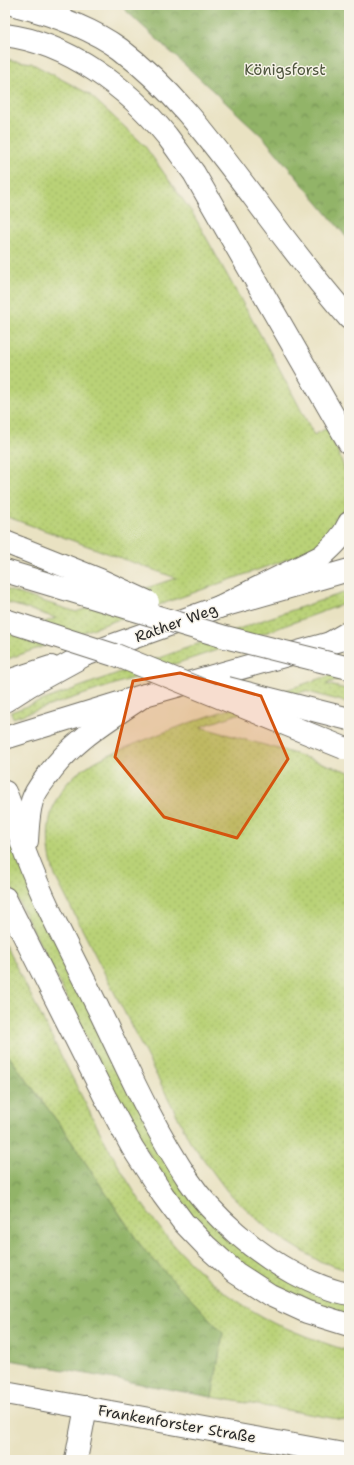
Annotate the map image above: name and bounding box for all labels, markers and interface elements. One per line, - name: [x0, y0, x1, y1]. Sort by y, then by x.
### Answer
- park label: Königsforst: [244, 60, 326, 80]
- street label: Rather Weg: [132, 599, 220, 647]
- street label: Frankenforster Straße: [96, 1400, 258, 1448]

